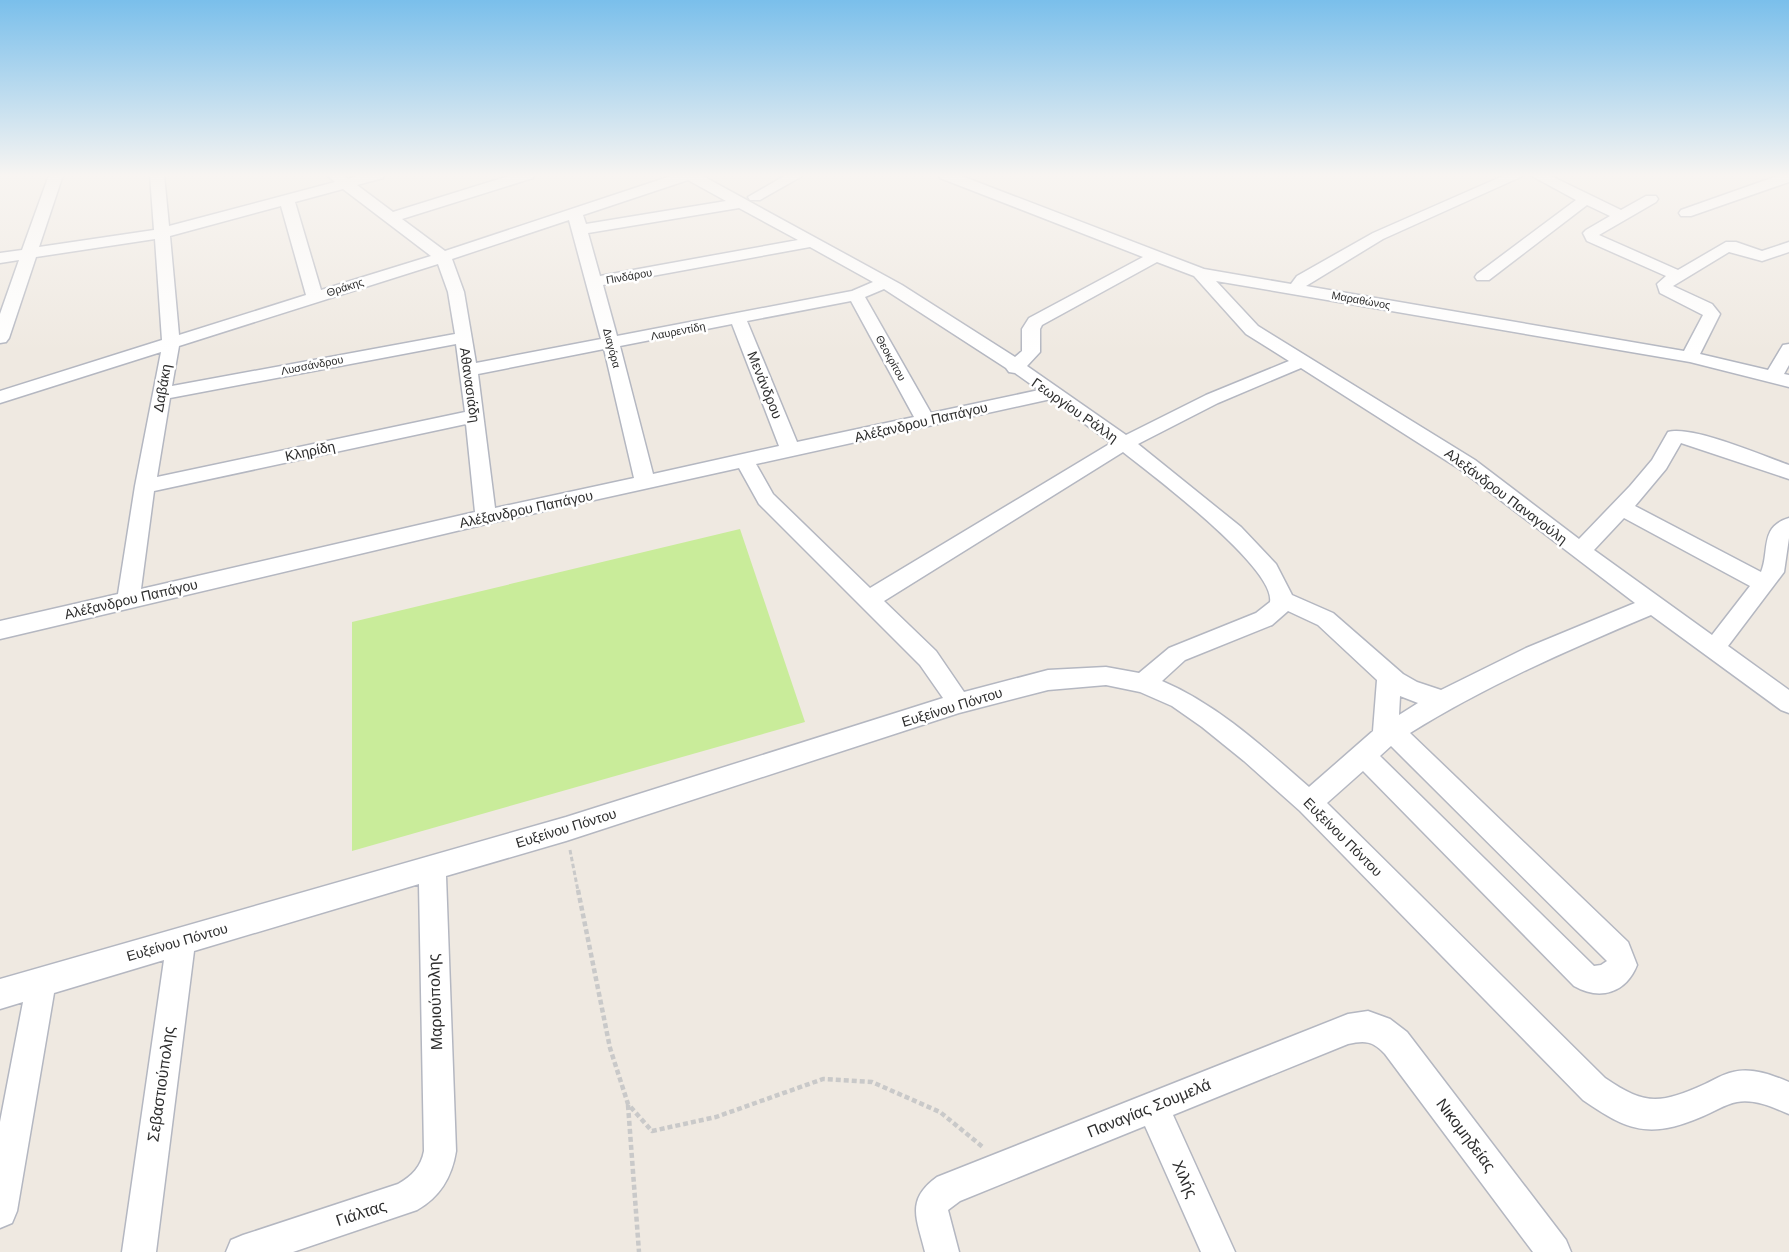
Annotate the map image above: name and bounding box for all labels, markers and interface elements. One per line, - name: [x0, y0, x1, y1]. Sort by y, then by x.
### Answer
- street label: Πινδάρου: [605, 265, 653, 287]
- street label: Θράκης: [325, 274, 365, 300]
- street label: Μαραθώνος: [1330, 288, 1392, 312]
- street label: Λαυρεντίδη: [649, 319, 707, 343]
- street label: Διαγόρα: [600, 327, 624, 370]
- street label: Θεοκρίτου: [873, 333, 909, 383]
- street label: Αθανασιάδη: [456, 346, 484, 424]
- street label: Μενάνδρου: [743, 349, 787, 421]
- street label: Λυσσάνδρου: [280, 352, 344, 378]
- street label: Δαβάκη: [149, 363, 175, 413]
- street label: Γεωργίου Ράλλη: [1028, 374, 1122, 446]
- street label: Αλέξανδρου Παπάγου: [853, 398, 989, 446]
- street label: Κληρίδη: [283, 437, 337, 465]
- street label: Αλεξάνδρου Παναγούλη: [1441, 444, 1571, 548]
- street label: Αλέξανδρου Παπάγου: [457, 486, 595, 532]
- street label: Αλέξανδρου Παπάγου: [63, 575, 199, 623]
- street label: Ευξείνου Πόντου: [899, 683, 1005, 731]
- street label: Ευξείνου Πόντου: [1300, 794, 1386, 880]
- street label: Ευξείνου Πόντου: [513, 804, 619, 852]
- street label: Ευξείνου Πόντου: [124, 919, 230, 965]
- street label: Μαριούπολης: [423, 953, 447, 1051]
- street label: Σεβαστιούπολης: [143, 1025, 180, 1143]
- street label: Παναγίας Σουμελά: [1084, 1074, 1214, 1142]
- street label: Νικομηδείας: [1432, 1094, 1501, 1176]
- street label: Χιλής: [1168, 1157, 1203, 1201]
- street label: Γιάλτας: [333, 1195, 389, 1231]

